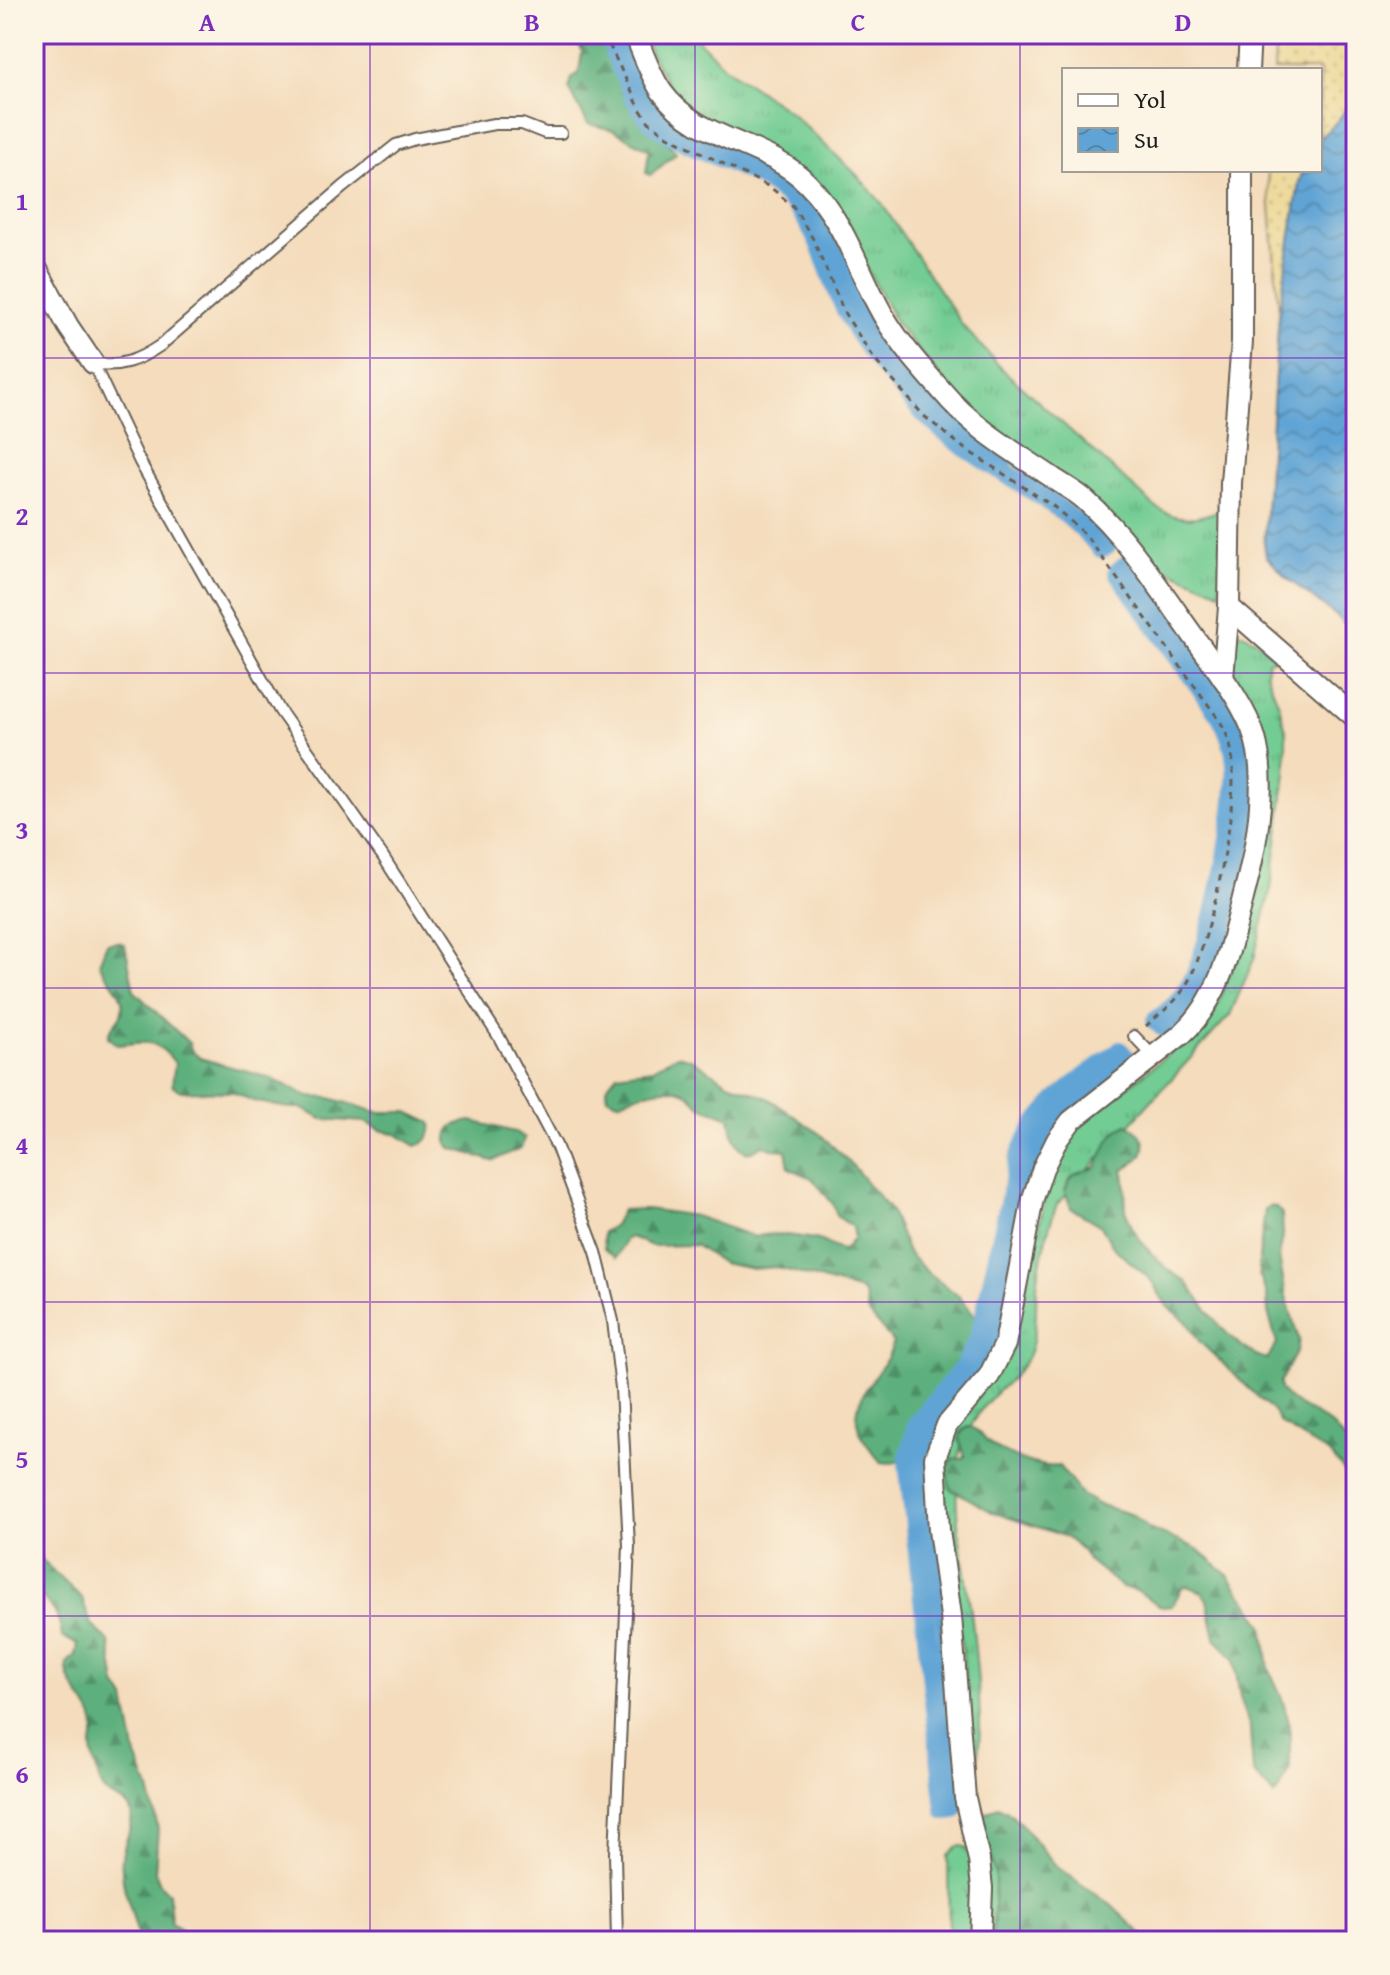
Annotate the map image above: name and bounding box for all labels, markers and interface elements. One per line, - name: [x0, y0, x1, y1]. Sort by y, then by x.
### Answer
- text: A: [199, 2, 216, 41]
- text: B: [524, 2, 540, 41]
- text: C: [851, 2, 865, 41]
- text: D: [1175, 2, 1191, 41]
- legend: [1062, 68, 1322, 172]
- text: Yol: [1134, 82, 1166, 117]
- text: Su: [1134, 122, 1159, 157]
- text: 1: [15, 181, 29, 220]
- text: 2: [15, 496, 29, 535]
- text: 3: [15, 810, 29, 849]
- text: 4: [15, 1125, 29, 1164]
- text: 5: [15, 1439, 29, 1478]
- text: 6: [15, 1754, 29, 1793]

